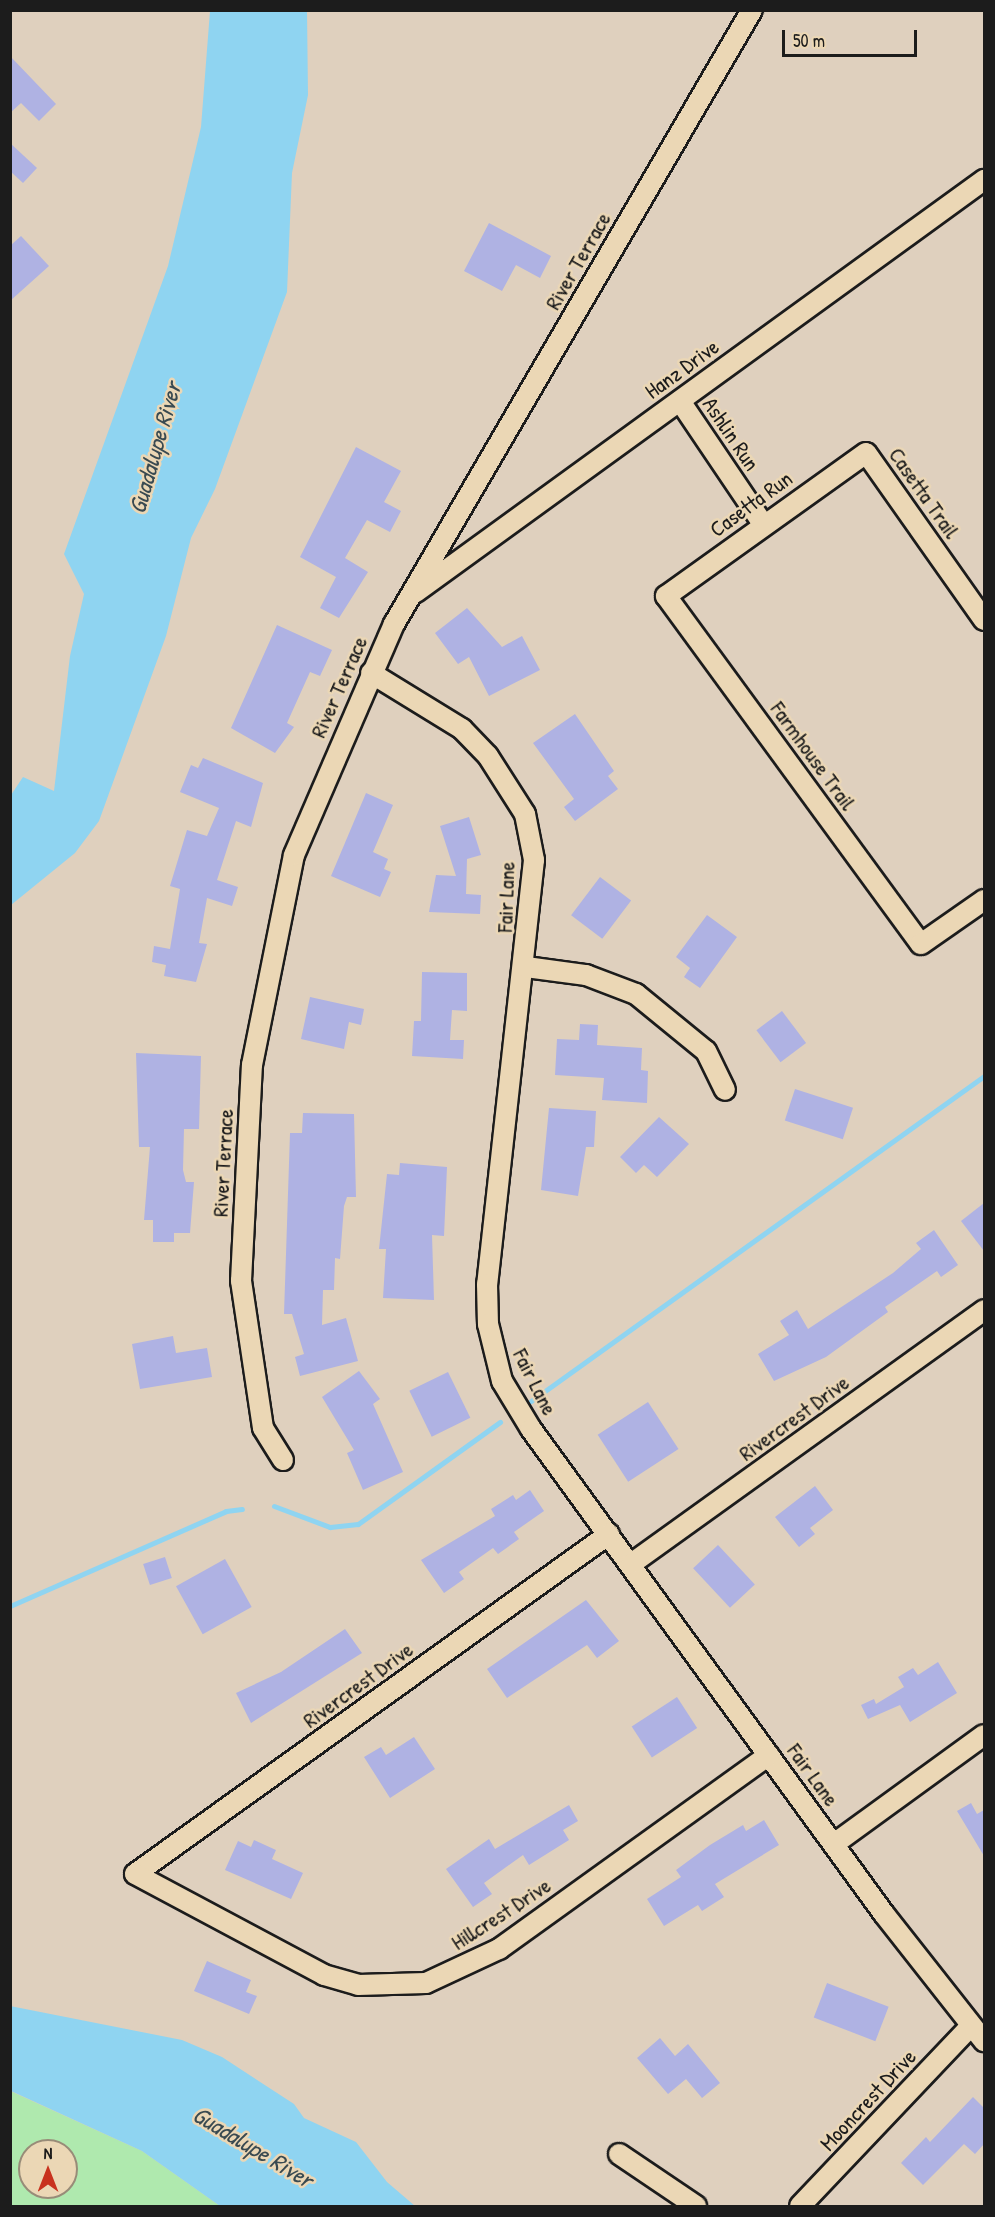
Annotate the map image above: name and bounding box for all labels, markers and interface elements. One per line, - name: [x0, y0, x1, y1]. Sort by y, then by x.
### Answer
- scale bar: [785, 18, 920, 56]
- text: 50 m: [793, 28, 825, 53]
- street label: River Terrace: [540, 208, 616, 314]
- street label: Hanz Drive: [640, 333, 724, 405]
- water label: Guadalupe River: [123, 379, 187, 517]
- street label: Ashlin Run: [697, 392, 765, 476]
- street label: Casetta Trail: [883, 442, 965, 544]
- street label: Casetta Run: [705, 465, 797, 543]
- street label: River Terrace: [305, 632, 373, 742]
- street label: Farmhouse Trail: [765, 697, 861, 815]
- street label: Fair Lane: [492, 861, 520, 933]
- street label: River Terrace: [207, 1108, 239, 1218]
- street label: Fair Lane: [507, 1344, 563, 1420]
- street label: Rivercrest Drive: [734, 1369, 854, 1467]
- street label: Rivercrest Drive: [298, 1636, 418, 1734]
- street label: Fair Lane: [782, 1739, 844, 1811]
- street label: Hillcrest Drive: [446, 1872, 556, 1956]
- street label: Mooncrest Drive: [814, 2044, 922, 2156]
- water label: Guadalupe River: [188, 2100, 318, 2194]
- north arrow: [18, 2139, 78, 2199]
- text: N: [44, 2142, 52, 2164]

